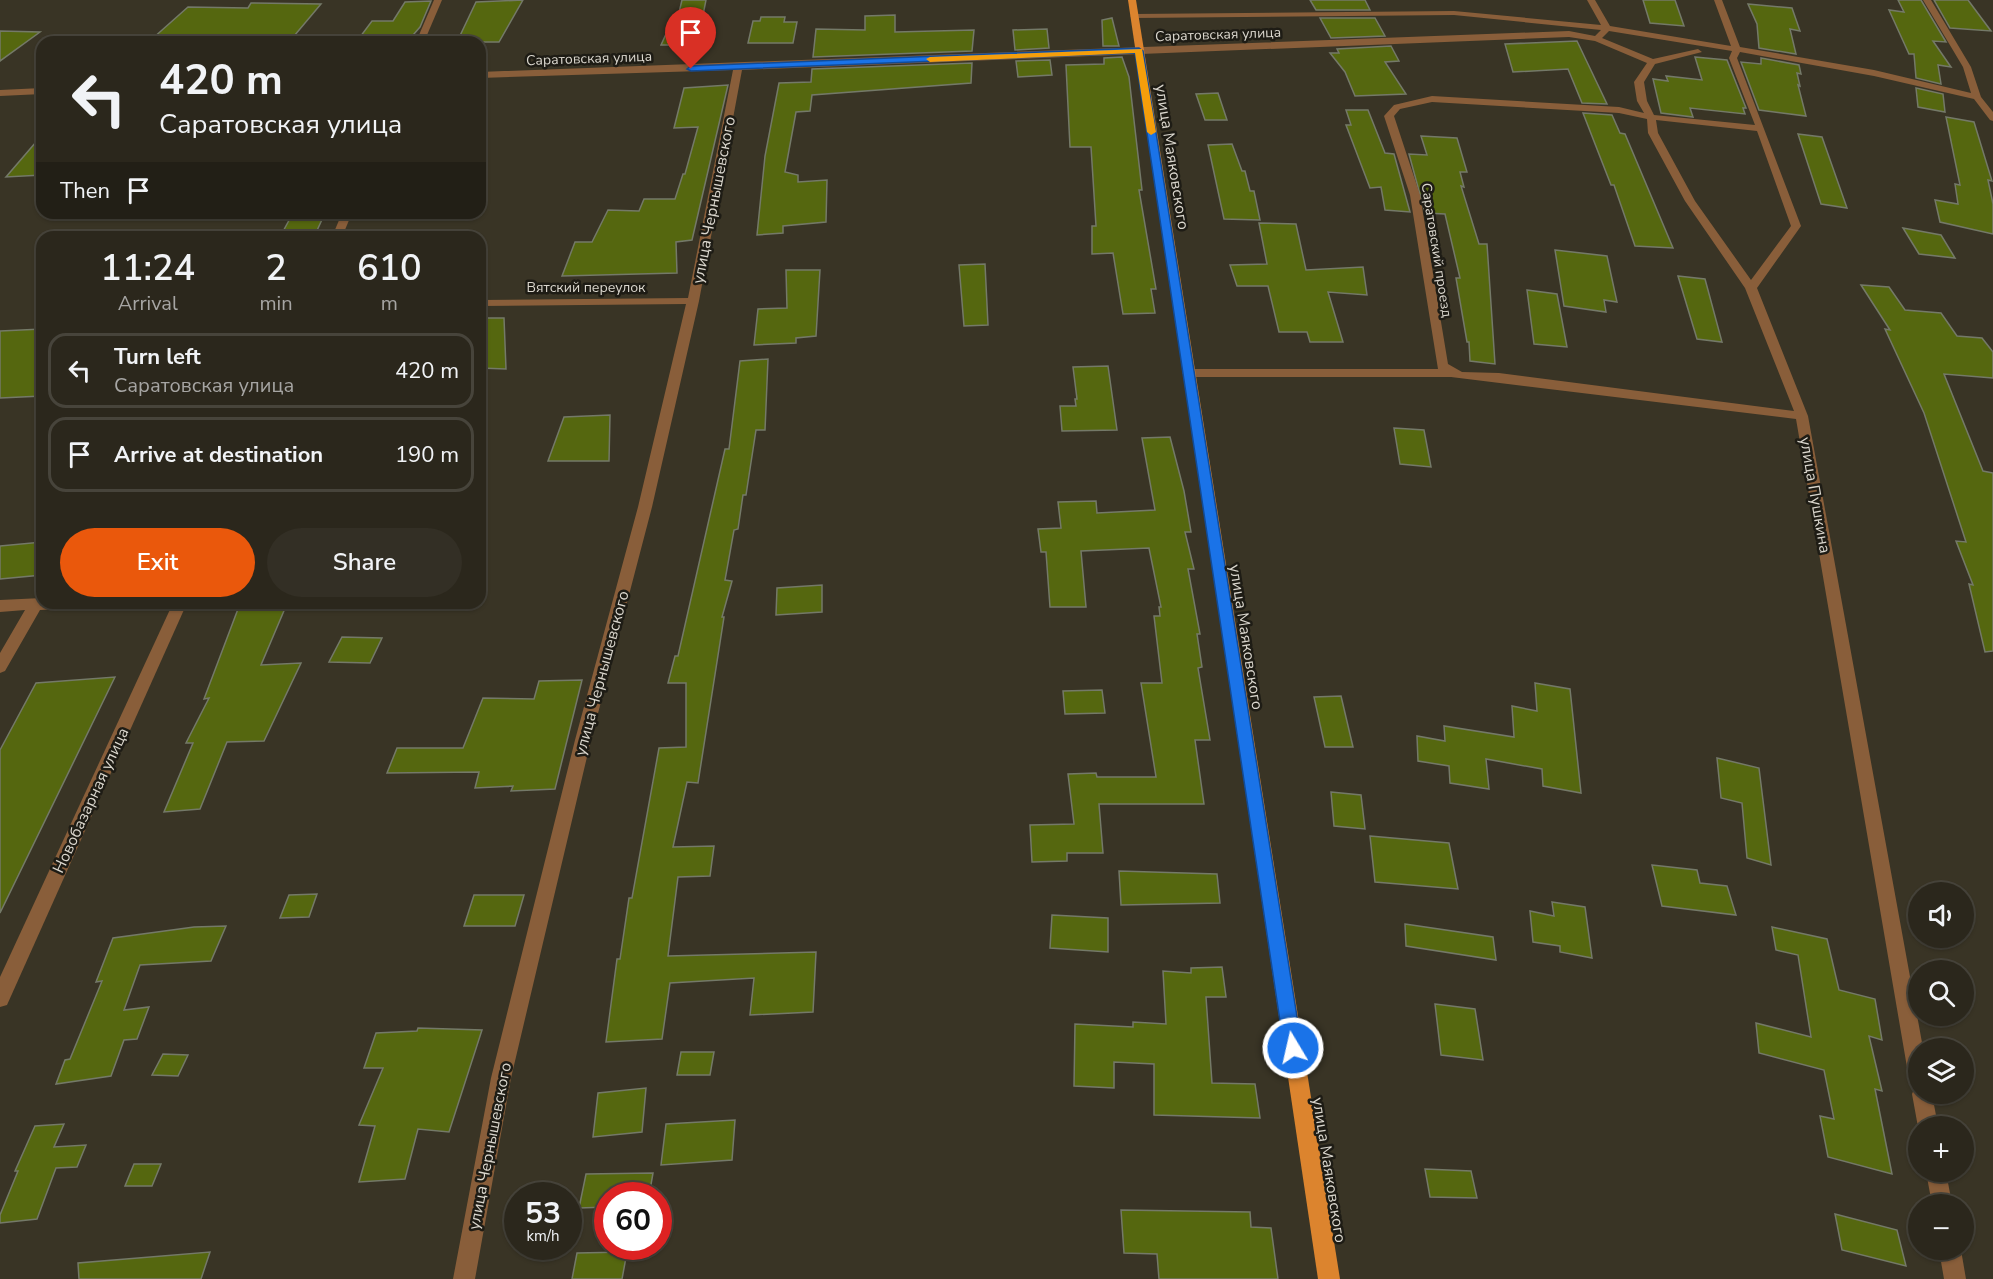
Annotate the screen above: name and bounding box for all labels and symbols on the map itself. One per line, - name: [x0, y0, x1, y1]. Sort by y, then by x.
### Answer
- pin: [665, 7, 716, 69]
- street label: Саратовская улица: [1155, 23, 1281, 46]
- street label: Саратовская улица: [526, 47, 652, 70]
- street label: улица Маяковского: [1150, 83, 1194, 231]
- street label: улица Чернышевского: [687, 115, 741, 286]
- street label: Саратовский проезд: [1417, 182, 1457, 319]
- street label: Вятский переулок: [527, 278, 646, 297]
- street label: улица Пушкина: [1794, 435, 1836, 555]
- street label: улица Маяковского: [1224, 563, 1268, 711]
- street label: улица Чернышевского: [569, 588, 635, 758]
- street label: Новобазарная улица: [48, 724, 134, 877]
- position arrow: [1261, 1016, 1325, 1080]
- street label: улица Чернышевского: [463, 1061, 517, 1232]
- street label: улица Маяковского: [1307, 1096, 1351, 1244]
- speed limit sign: 60: [594, 1182, 672, 1260]

